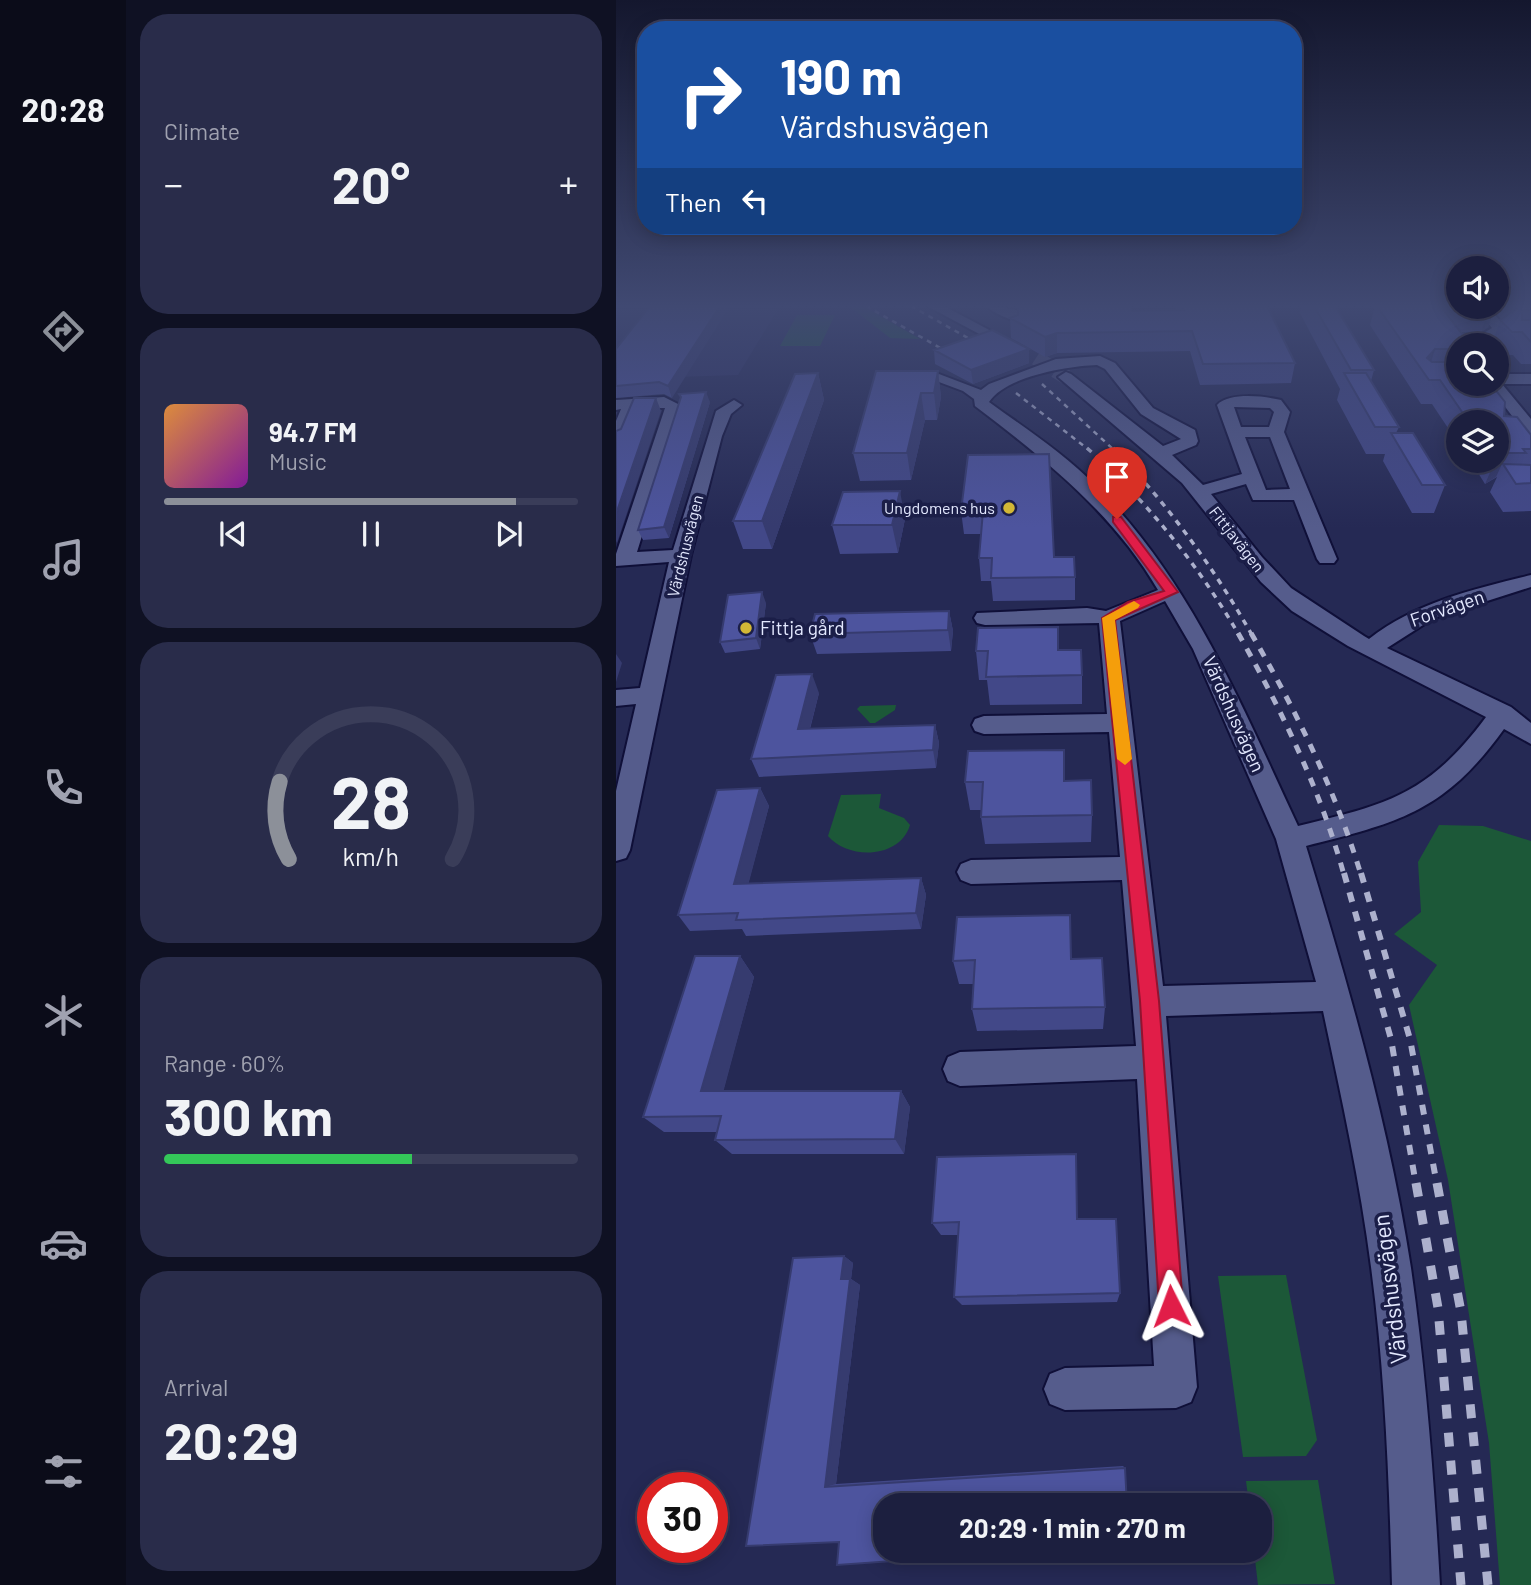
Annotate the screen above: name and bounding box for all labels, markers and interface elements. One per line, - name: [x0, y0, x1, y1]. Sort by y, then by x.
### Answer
- text: 190 m: [780, 46, 902, 105]
- icon: right: [665, 49, 756, 140]
- text: 20:28: [21, 90, 105, 128]
- text: Värdshusvägen: [780, 106, 989, 144]
- text: Climate: [164, 117, 240, 145]
- text: 20°: [332, 152, 410, 214]
- text: −: [164, 160, 183, 206]
- text: +: [559, 160, 578, 206]
- icon: left: [736, 182, 774, 220]
- text: Then: [665, 186, 722, 217]
- map controls: [1446, 256, 1509, 473]
- button: sound: [1446, 256, 1509, 319]
- icon: directions: [39, 307, 88, 356]
- button: search: [1446, 333, 1509, 396]
- button: layers: [1446, 410, 1509, 473]
- text: 94.7 FM: [269, 416, 357, 447]
- text: Music: [269, 447, 327, 475]
- pin: [1087, 447, 1147, 519]
- icon: arrive: [1098, 458, 1136, 496]
- street label: Värdshusvägen: [663, 493, 706, 599]
- place label: Ungdomens hus: [884, 498, 995, 517]
- marker: Ungdomens hus: [1001, 500, 1017, 516]
- street label: Fittjavägen: [1206, 502, 1269, 575]
- icon: previous: [214, 515, 252, 553]
- icon: pause: [352, 515, 390, 553]
- icon: next: [490, 515, 528, 553]
- icon: music: [39, 535, 88, 584]
- street label: Forvägen: [1407, 584, 1487, 631]
- place label: Fittja gård: [760, 616, 845, 639]
- marker: Fittja gård: [738, 620, 754, 636]
- street label: Värdshusvägen: [1199, 652, 1270, 775]
- text: 28: [331, 756, 411, 844]
- icon: phone: [39, 763, 88, 812]
- text: km/h: [343, 840, 399, 870]
- icon: climate: [39, 991, 88, 1040]
- text: Range · 60%: [164, 1049, 285, 1077]
- text: 300 km: [164, 1084, 333, 1146]
- street label: Värdshusvägen: [1366, 1213, 1412, 1366]
- icon: car: [39, 1219, 88, 1268]
- position arrow: [1134, 1269, 1208, 1343]
- text: Arrival: [164, 1373, 228, 1401]
- text: 20:29: [164, 1408, 298, 1470]
- icon: filters: [39, 1447, 88, 1496]
- speed limit sign: 30: [637, 1472, 728, 1563]
- text: 20:29 · 1 min · 270 m: [959, 1512, 1186, 1543]

